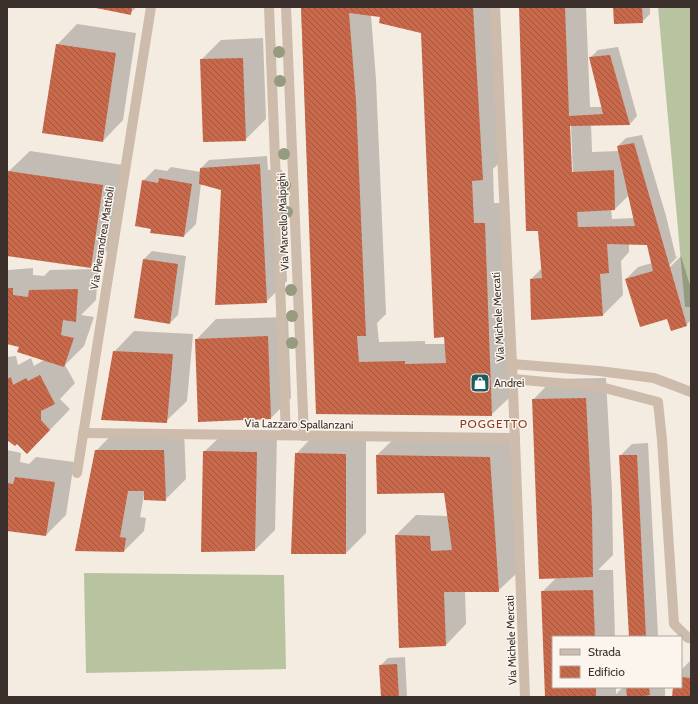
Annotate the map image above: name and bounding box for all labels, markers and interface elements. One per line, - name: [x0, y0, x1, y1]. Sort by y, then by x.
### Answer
- street label: Via Marcello Malpighi: [274, 173, 292, 271]
- street label: Via Pierandrea Mattioli: [87, 186, 117, 290]
- street label: Via Michele Mercati: [489, 272, 507, 362]
- shop icon: Andrei: [469, 372, 491, 394]
- place label: Andrei: [494, 376, 524, 390]
- street label: Via Lazzaro Spallanzani: [244, 416, 354, 432]
- district label: POGGETTO: [460, 416, 528, 431]
- street label: Via Michele Mercati: [502, 595, 520, 685]
- legend: [552, 636, 682, 688]
- text: Strada: [588, 644, 621, 659]
- text: Edificio: [588, 664, 625, 679]

